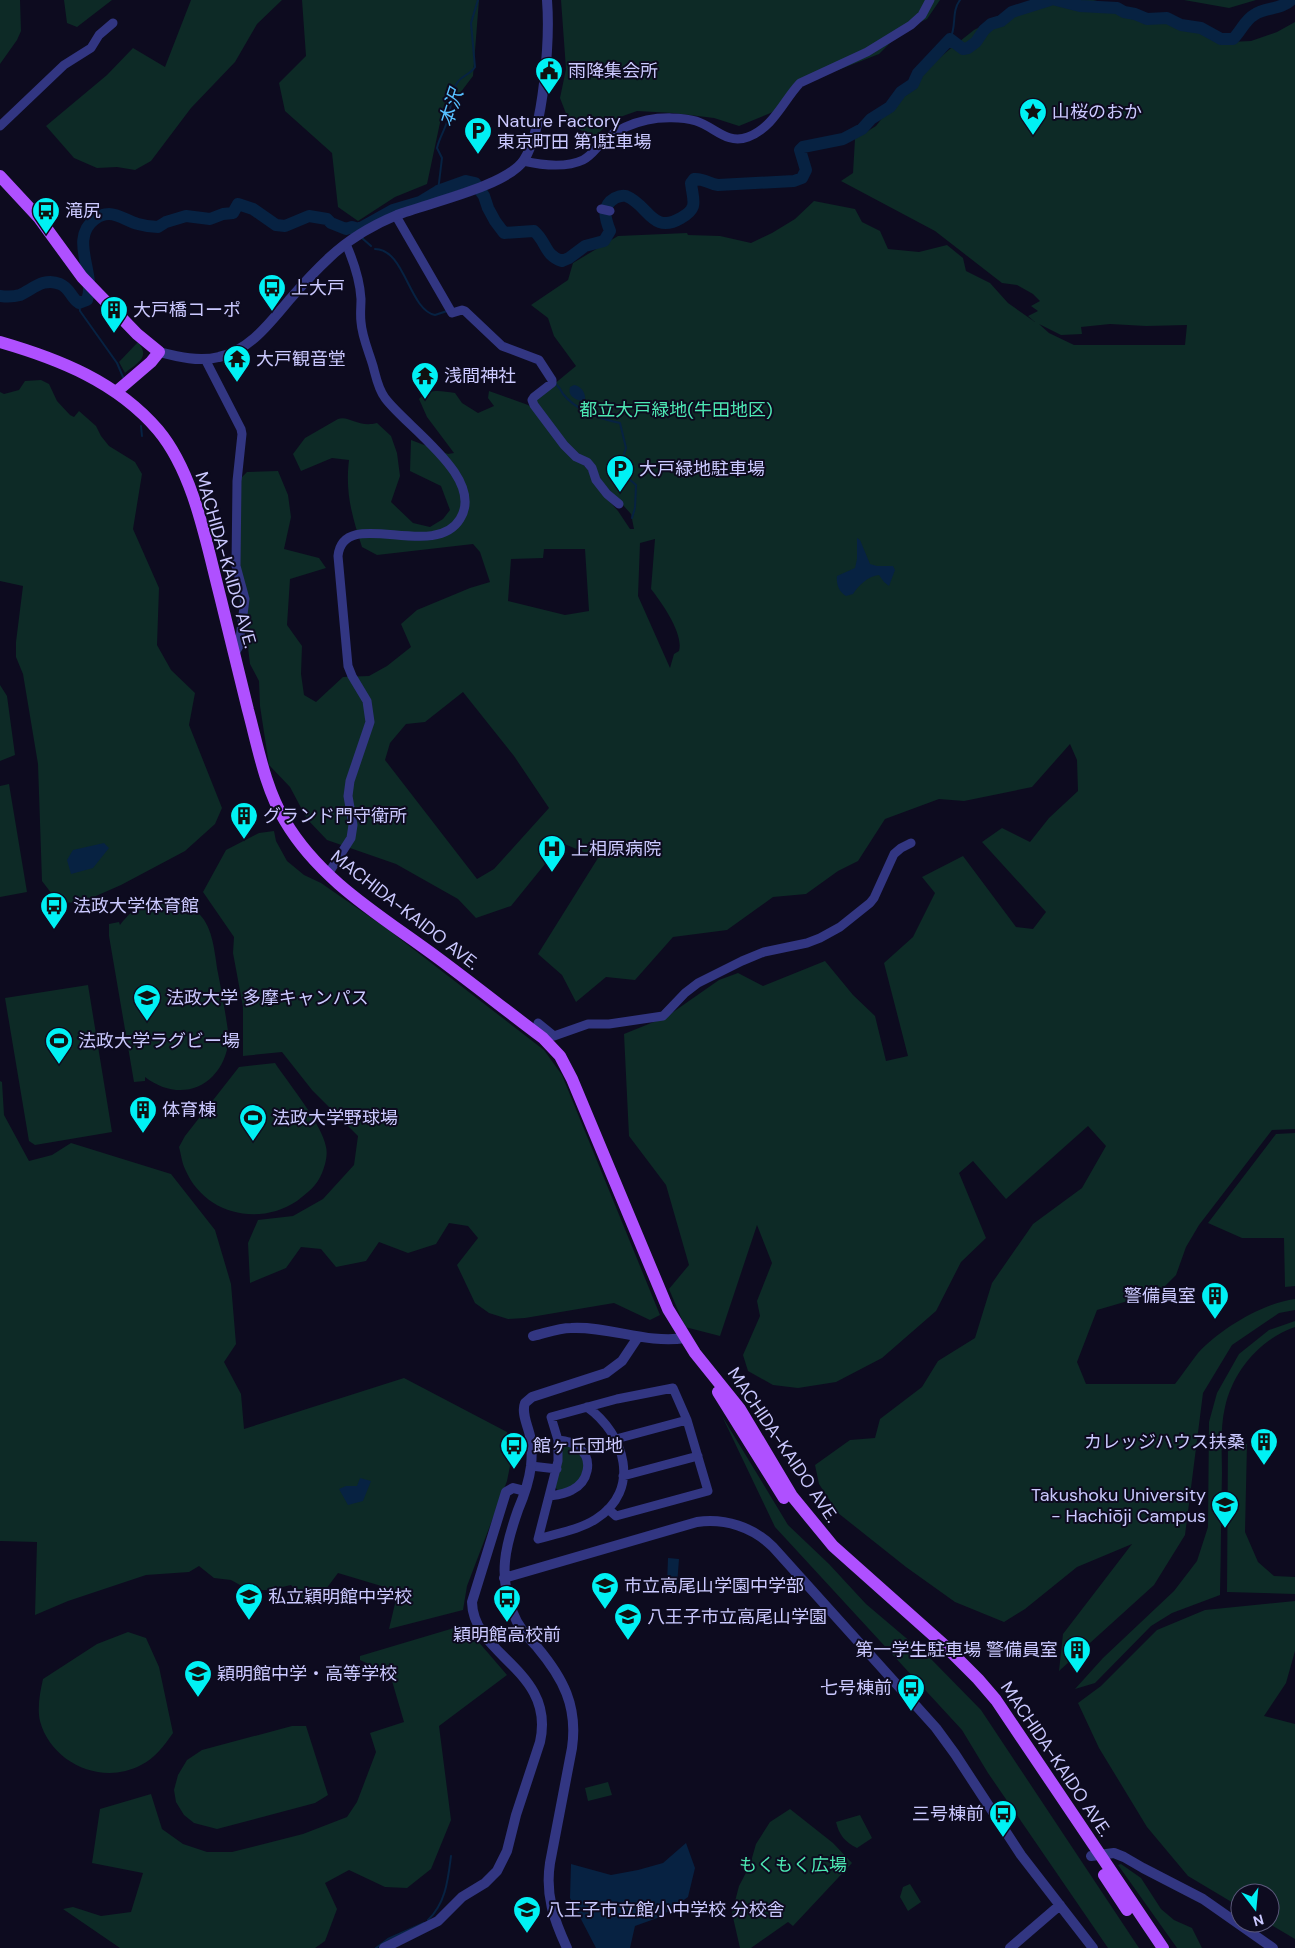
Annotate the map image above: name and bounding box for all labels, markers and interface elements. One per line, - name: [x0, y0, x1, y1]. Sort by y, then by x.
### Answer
- public building icon: 雨降集会所: [534, 56, 564, 95]
- place label: 雨降集会所: [568, 59, 658, 83]
- water label: 本沢: [433, 83, 470, 130]
- place icon: 山桜のおか: [1018, 97, 1048, 136]
- place label: 山桜のおか: [1052, 100, 1142, 124]
- place label: Nature Factory 東京町田 第1駐車場: [497, 109, 651, 154]
- parking icon: Nature Factory 東京町田 第1駐車場: [463, 116, 493, 155]
- bus stop icon: 滝尻: [31, 196, 61, 235]
- place label: 滝尻: [65, 199, 101, 223]
- bus stop icon: 上大戸: [257, 273, 287, 312]
- place label: 上大戸: [291, 276, 345, 300]
- building icon: 大戸橋コーポ: [99, 295, 129, 334]
- place label: 大戸橋コーポ: [133, 298, 241, 322]
- temple icon: 大戸観音堂: [222, 344, 252, 383]
- place label: 大戸観音堂: [256, 347, 346, 371]
- temple icon: 浅間神社: [410, 361, 440, 400]
- place label: 浅間神社: [444, 364, 516, 388]
- park label: 都立大戸緑地(牛田地区): [579, 398, 773, 422]
- parking icon: 大戸緑地駐車場: [605, 454, 635, 493]
- place label: 大戸緑地駐車場: [639, 457, 765, 481]
- street label: MACHIDA-KAIDO AVE.: [189, 469, 263, 651]
- building icon: グランド門守衛所: [229, 801, 259, 840]
- place label: グランド門守衛所: [263, 804, 407, 828]
- hospital icon: 上相原病院: [537, 834, 567, 873]
- place label: 上相原病院: [571, 837, 661, 861]
- street label: MACHIDA-KAIDO AVE.: [326, 844, 484, 976]
- bus stop icon: 法政大学体育館: [39, 891, 69, 930]
- place label: 法政大学体育館: [73, 894, 199, 918]
- school or university icon: 法政大学 多摩キャンパス: [132, 983, 162, 1022]
- place label: 法政大学 多摩キャンパス: [166, 986, 369, 1010]
- sports icon: 法政大学ラグビー場: [44, 1026, 74, 1065]
- place label: 法政大学ラグビー場: [78, 1029, 240, 1053]
- building icon: 体育棟: [128, 1095, 158, 1134]
- place label: 体育棟: [162, 1098, 216, 1122]
- sports icon: 法政大学野球場: [238, 1103, 268, 1142]
- place label: 法政大学野球場: [272, 1106, 398, 1130]
- building icon: 警備員室: [1200, 1281, 1230, 1320]
- place label: 警備員室: [1124, 1284, 1196, 1308]
- street label: MACHIDA-KAIDO AVE.: [722, 1363, 844, 1527]
- building icon: カレッジハウス扶桑: [1249, 1427, 1279, 1466]
- place label: カレッジハウス扶桑: [1084, 1430, 1245, 1454]
- bus stop icon: 館ヶ丘団地: [499, 1431, 529, 1470]
- place label: 館ヶ丘団地: [533, 1434, 623, 1458]
- place label: Takushoku University - Hachiōji Campus: [1031, 1483, 1206, 1528]
- school or university icon: Takushoku University - Hachiōji Campus: [1210, 1490, 1240, 1529]
- school or university icon: 市立高尾山学園中学部: [590, 1571, 620, 1610]
- place label: 市立高尾山学園中学部: [624, 1574, 804, 1598]
- school or university icon: 私立穎明館中学校: [234, 1582, 264, 1621]
- bus stop icon: 穎明館高校前: [492, 1584, 522, 1623]
- place label: 私立穎明館中学校: [268, 1585, 412, 1609]
- school or university icon: 八王子市立高尾山学園: [613, 1602, 643, 1641]
- place label: 八王子市立高尾山学園: [647, 1605, 827, 1629]
- place label: 穎明館高校前: [453, 1623, 561, 1647]
- building icon: 第一学生駐車場 警備員室: [1062, 1635, 1092, 1674]
- place label: 第一学生駐車場 警備員室: [855, 1638, 1058, 1662]
- school or university icon: 穎明館中学・高等学校: [183, 1659, 213, 1698]
- place label: 穎明館中学・高等学校: [217, 1662, 397, 1686]
- bus stop icon: 七号棟前: [896, 1673, 926, 1712]
- place label: 七号棟前: [820, 1676, 892, 1700]
- street label: MACHIDA-KAIDO AVE.: [995, 1677, 1117, 1841]
- bus stop icon: 三号棟前: [988, 1799, 1018, 1838]
- place label: 三号棟前: [912, 1802, 984, 1826]
- park label: もくもく広場: [739, 1853, 847, 1877]
- north arrow: [1230, 1883, 1280, 1933]
- school or university icon: 八王子市立館小中学校 分校舎: [512, 1895, 542, 1934]
- place label: 八王子市立館小中学校 分校舎: [546, 1898, 785, 1922]
- text: N: [1251, 1910, 1266, 1931]

